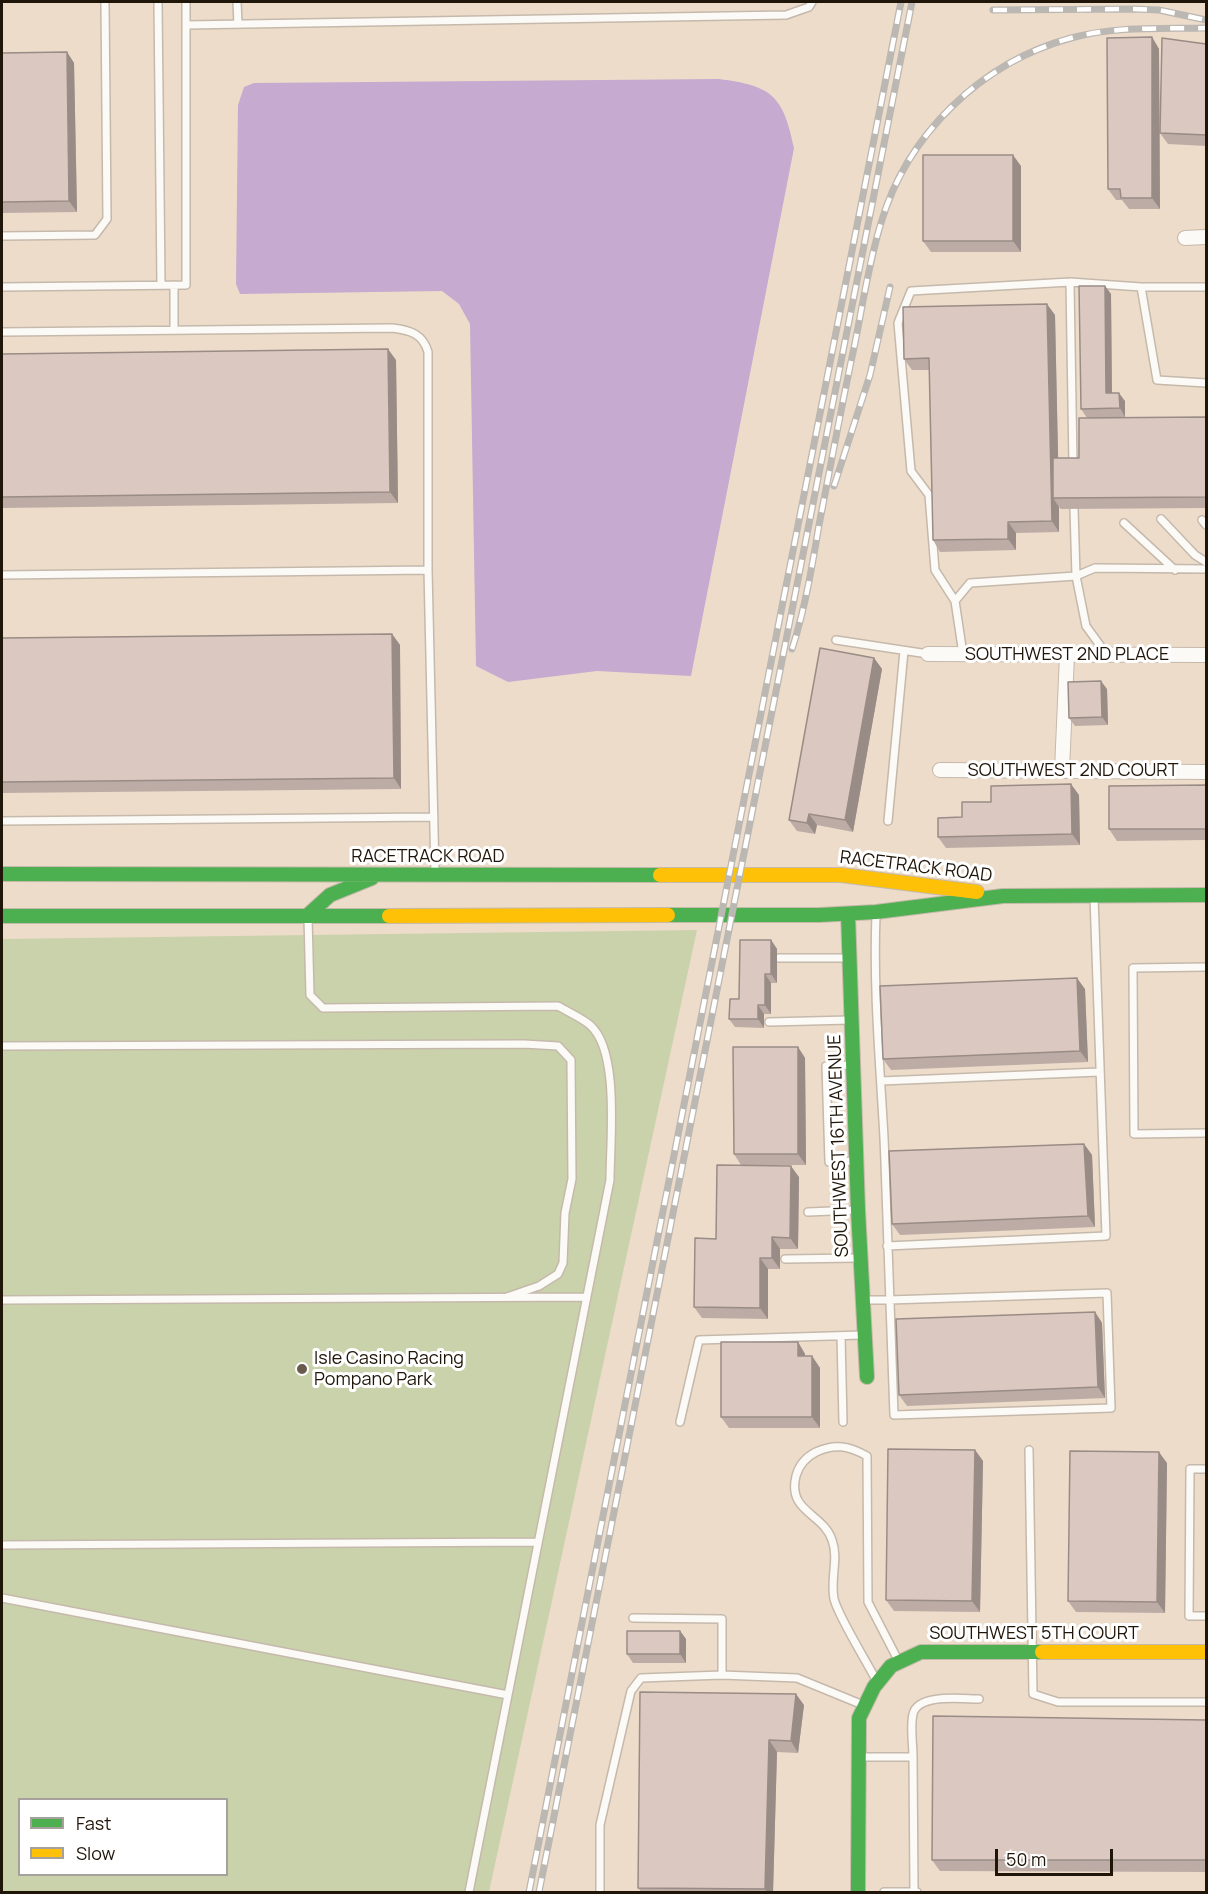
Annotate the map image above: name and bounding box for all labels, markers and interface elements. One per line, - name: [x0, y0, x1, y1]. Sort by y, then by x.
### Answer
- street label: SOUTHWEST 2ND PLACE: [965, 644, 1169, 666]
- street label: SOUTHWEST 2ND COURT: [968, 760, 1178, 782]
- street label: RACETRACK ROAD: [351, 846, 505, 868]
- street label: RACETRACK ROAD: [839, 847, 993, 887]
- street label: SOUTHWEST 16TH AVENUE: [824, 1034, 854, 1258]
- place label: Isle Casino Racing Pompano Park: [314, 1348, 464, 1390]
- marker: Isle Casino Racing Pompano Park: [295, 1362, 309, 1376]
- street label: SOUTHWEST 5TH COURT: [929, 1623, 1139, 1645]
- legend: [18, 1798, 228, 1876]
- text: Fast: [76, 1811, 111, 1835]
- scale bar: [998, 1837, 1116, 1875]
- text: Slow: [76, 1841, 115, 1865]
- text: 50 m: [1006, 1847, 1046, 1871]

